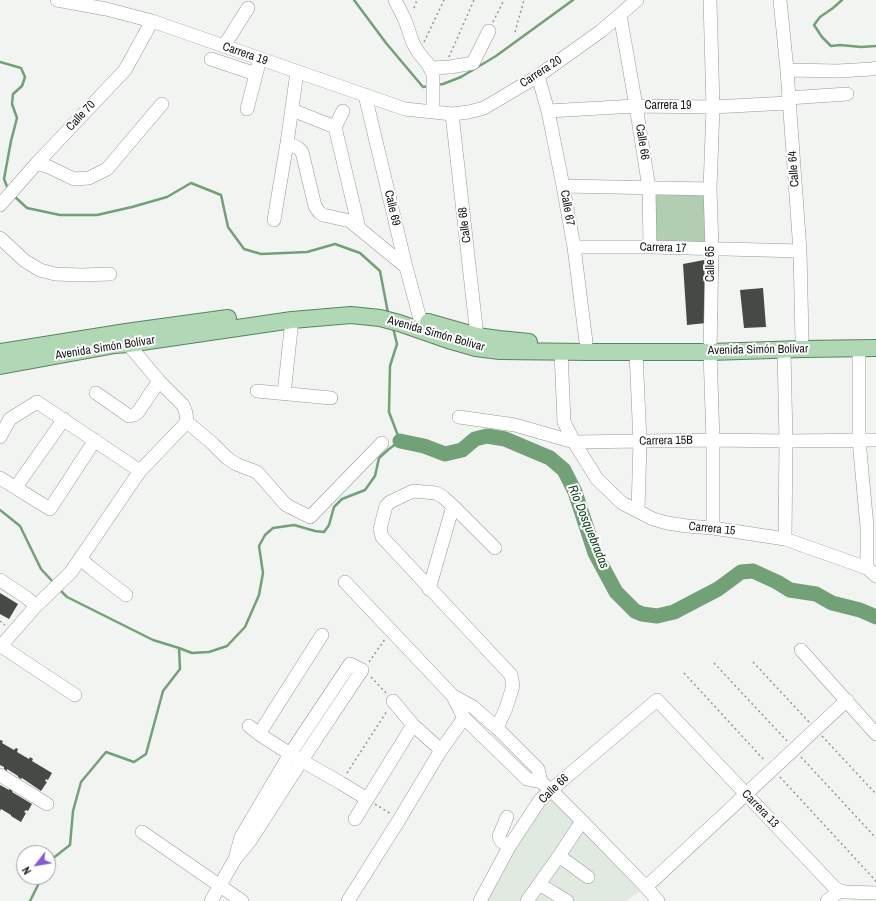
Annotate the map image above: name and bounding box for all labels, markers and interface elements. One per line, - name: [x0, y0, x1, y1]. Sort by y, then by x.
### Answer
- street label: Carrera 19: [220, 40, 270, 68]
- street label: Carrera 20: [517, 53, 565, 91]
- street label: Calle 70: [63, 98, 99, 134]
- street label: Carrera 19: [644, 99, 692, 113]
- street label: Calle 66: [632, 123, 652, 161]
- street label: Calle 64: [786, 150, 802, 188]
- street label: Calle 69: [381, 189, 403, 227]
- street label: Calle 67: [557, 189, 577, 227]
- street label: Calle 68: [456, 206, 474, 244]
- street label: Carrera 17: [639, 240, 687, 256]
- street label: Calle 65: [704, 246, 718, 282]
- street label: Avenida Simón Bolívar: [386, 313, 486, 355]
- street label: Avenida Simón Bolívar: [54, 333, 156, 363]
- street label: Avenida Simón Bolívar: [708, 342, 808, 358]
- street label: Carrera 15B: [639, 433, 693, 449]
- water label: Río Dosquebradas: [564, 483, 612, 571]
- street label: Carrera 15: [688, 519, 736, 539]
- street label: Calle 66: [536, 771, 572, 807]
- street label: Carrera 13: [738, 787, 782, 831]
- north arrow: [16, 845, 56, 885]
- text: N: [19, 864, 34, 877]

